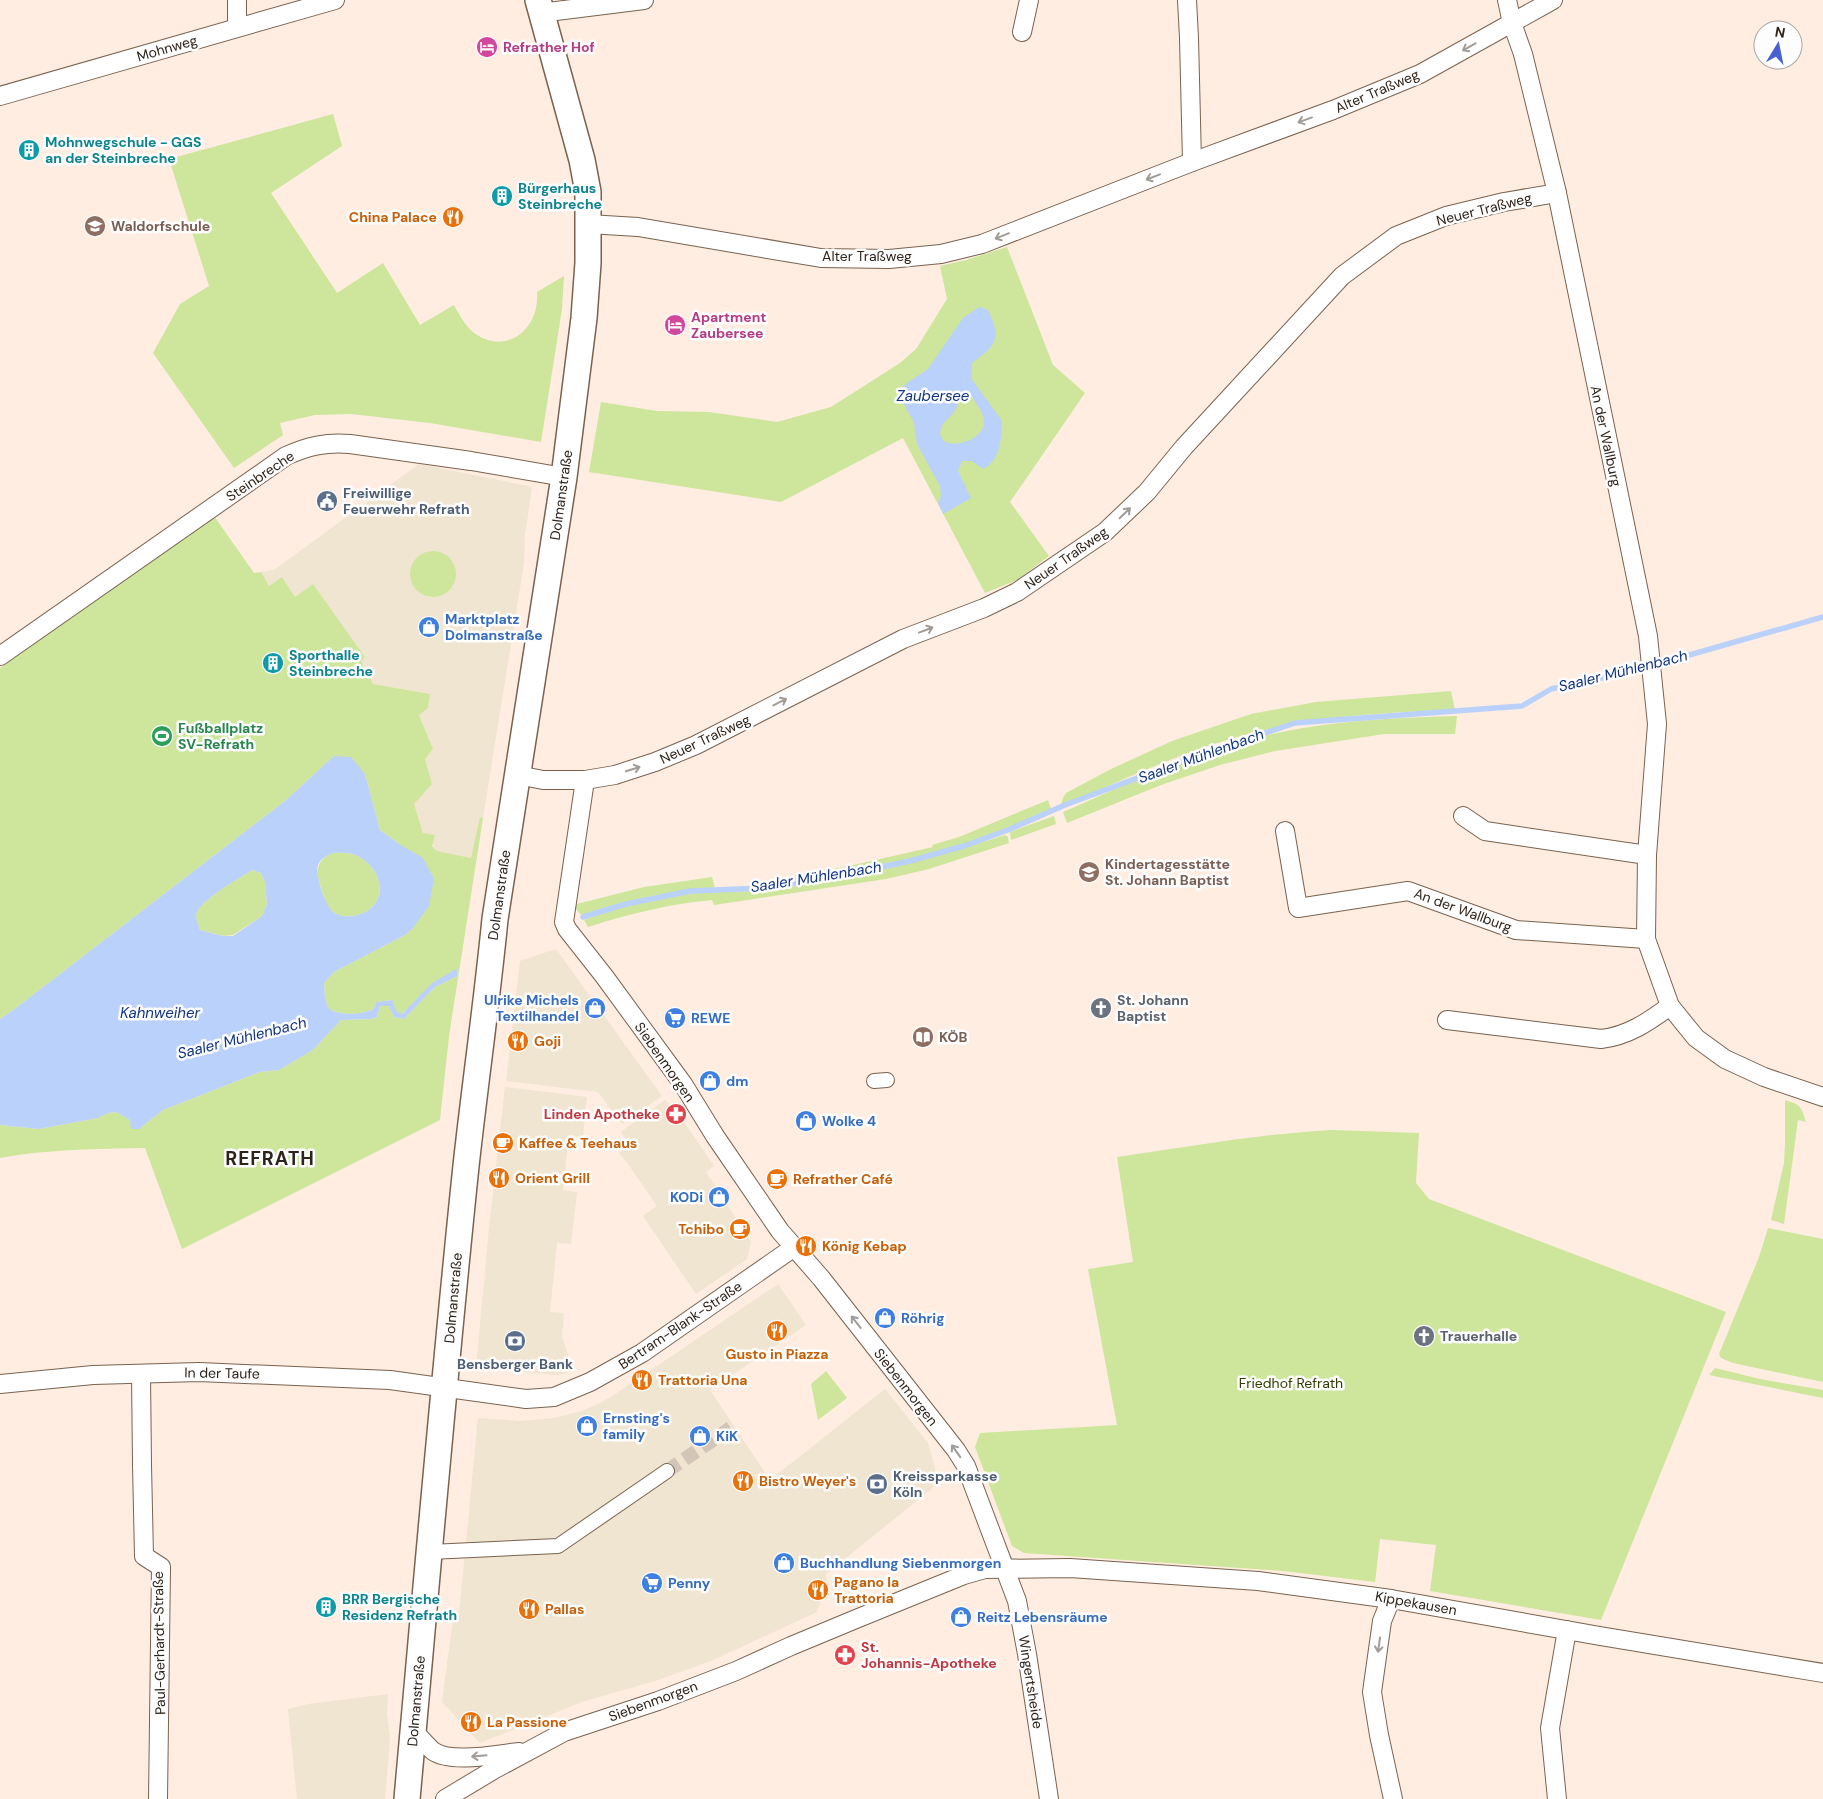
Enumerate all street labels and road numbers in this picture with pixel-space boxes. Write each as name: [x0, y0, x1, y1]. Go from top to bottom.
street label: Mohnweg: [135, 31, 200, 65]
street label: Alter Traßweg: [1332, 65, 1422, 117]
street label: Neuer Traßweg: [1434, 188, 1534, 230]
street label: Alter Traßweg: [822, 247, 912, 265]
street label: An der Wallburg: [1586, 384, 1626, 488]
street label: Steinbreche: [222, 447, 298, 505]
street label: Dolmanstraße: [546, 449, 576, 541]
street label: Neuer Traßweg: [1021, 522, 1111, 593]
street label: Neuer Traßweg: [657, 710, 753, 768]
street label: Dolmanstraße: [484, 849, 514, 941]
street label: An der Wallburg: [1412, 884, 1515, 936]
street label: Siebenmorgen: [631, 1019, 699, 1105]
street label: Dolmanstraße: [440, 1252, 466, 1344]
street label: Bertram-Blank-Straße: [615, 1277, 745, 1373]
street label: Siebenmorgen: [870, 1345, 942, 1429]
street label: In der Taufe: [184, 1363, 260, 1383]
street label: Paul-Gerhardt-Straße: [149, 1571, 169, 1715]
street label: Kippekausen: [1374, 1587, 1458, 1619]
street label: Wingertsheide: [1015, 1634, 1047, 1730]
street label: Dolmanstraße: [403, 1655, 429, 1747]
street label: Siebenmorgen: [606, 1677, 700, 1725]

